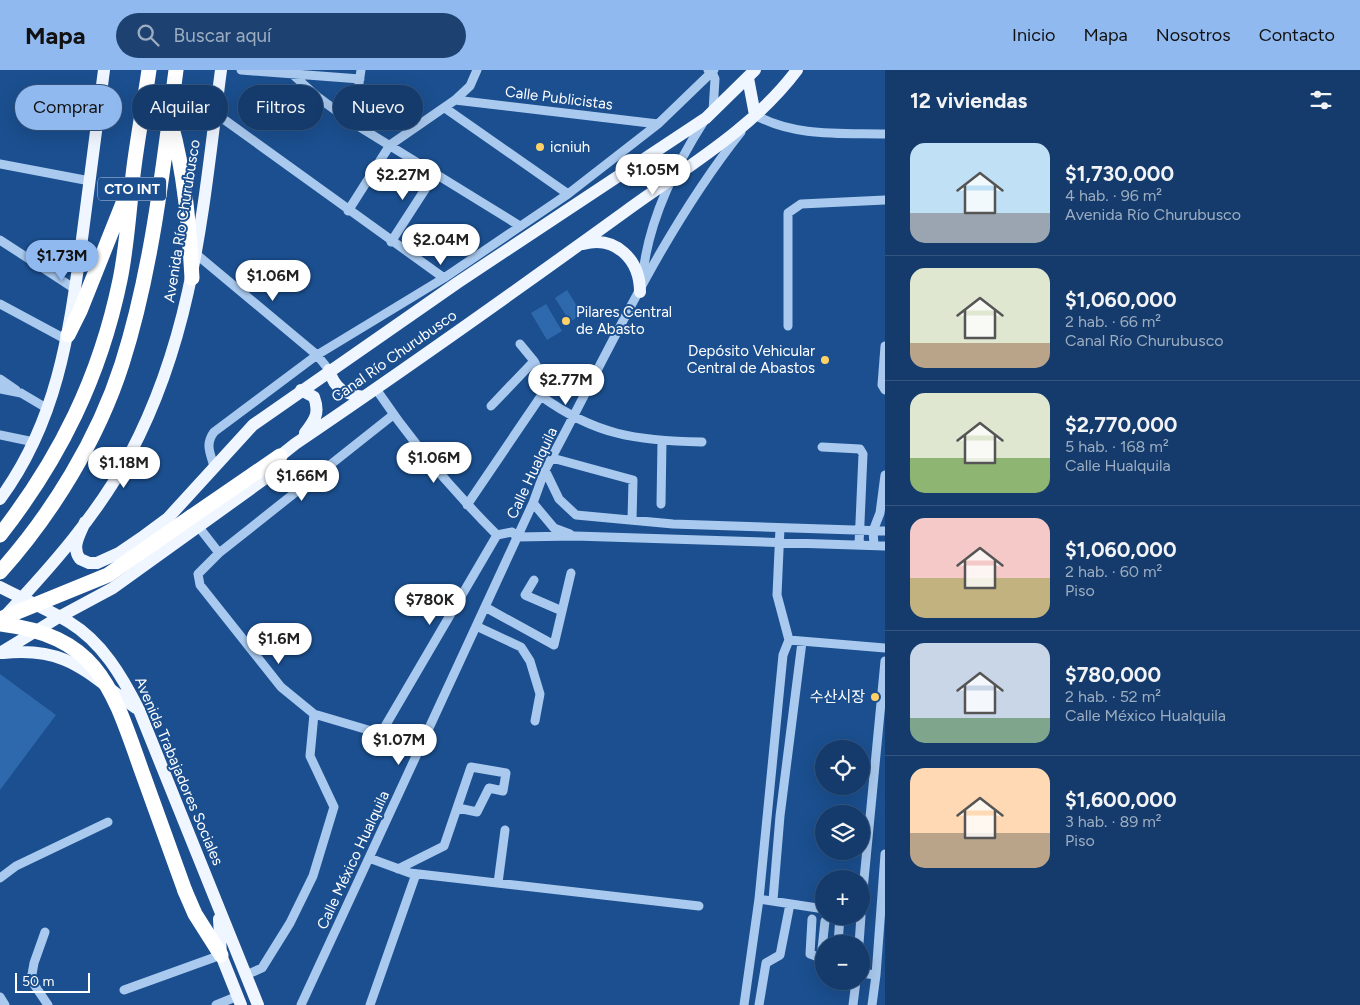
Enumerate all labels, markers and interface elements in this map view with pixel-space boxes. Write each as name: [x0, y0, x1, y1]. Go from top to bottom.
search box: [116, 13, 466, 58]
text: Mapa: [25, 21, 86, 50]
icon: search: [134, 21, 162, 49]
text: Buscar aquí: [174, 24, 271, 47]
text: Inicio: [1012, 24, 1056, 46]
text: Mapa: [1084, 24, 1128, 46]
text: Nosotros: [1156, 24, 1231, 46]
text: Contacto: [1259, 24, 1335, 46]
street label: Calle Publicistas: [504, 82, 614, 114]
chip: Comprar: [15, 85, 122, 130]
chip: Alquilar: [132, 85, 228, 130]
chip: Filtros: [238, 85, 323, 130]
chip: Nuevo: [333, 85, 423, 130]
icon: filters: [1307, 86, 1335, 114]
text: 12 viviendas: [910, 88, 1027, 113]
street label: Avenida Río Churubusco: [160, 138, 204, 304]
place label: icniuh: [550, 138, 590, 156]
marker: icniuh: [534, 141, 546, 153]
pin: $1.05M: [612, 154, 694, 196]
pin: $2.27M: [362, 158, 444, 201]
text: $1.05M: [627, 160, 679, 179]
text: $1,730,000: [1065, 161, 1174, 186]
icon: home: [950, 163, 1010, 223]
text: $2.27M: [376, 165, 430, 184]
road number: CTO INT: [98, 178, 166, 200]
text: 4 hab. · 96 m²: [1065, 186, 1162, 205]
text: Avenida Río Churubusco: [1065, 205, 1241, 224]
pin: $2.04M: [400, 224, 482, 266]
text: $2.04M: [413, 230, 469, 249]
pin: $1.73M: [21, 240, 103, 282]
text: $1.73M: [36, 246, 88, 265]
pin: $1.06M: [232, 260, 314, 302]
text: $1.06M: [247, 266, 299, 285]
text: $1,060,000: [1065, 287, 1177, 312]
icon: home: [950, 288, 1010, 348]
place label: Pilares Central de Abasto: [576, 303, 672, 338]
street label: Canal Río Churubusco: [328, 306, 460, 406]
text: 2 hab. · 66 m²: [1065, 312, 1161, 331]
marker: Pilares Central de Abasto: [560, 315, 572, 327]
text: Canal Río Churubusco: [1065, 331, 1224, 350]
place label: Depósito Vehicular Central de Abastos: [687, 342, 815, 377]
marker: Depósito Vehicular Central de Abastos: [819, 354, 831, 366]
pin: $2.77M: [525, 364, 607, 406]
text: $2.77M: [539, 370, 593, 389]
text: $2,770,000: [1065, 412, 1177, 437]
icon: home: [950, 413, 1010, 473]
street label: Calle Hualquila: [503, 424, 561, 522]
text: 5 hab. · 168 m²: [1065, 437, 1169, 456]
pin: $1.06M: [393, 442, 475, 484]
pin: $1.18M: [83, 446, 165, 489]
text: $1.06M: [408, 448, 460, 467]
text: $1.18M: [99, 453, 149, 472]
text: Calle Hualquila: [1065, 456, 1171, 475]
pin: $1.66M: [261, 460, 343, 502]
text: $1.66M: [276, 466, 328, 485]
text: $1,060,000: [1065, 537, 1177, 562]
icon: home: [950, 538, 1010, 598]
text: 2 hab. · 60 m²: [1065, 562, 1162, 581]
text: Piso: [1065, 581, 1095, 600]
pin: $780K: [395, 584, 465, 626]
text: $780K: [406, 590, 454, 609]
pin: $1.6M: [244, 622, 314, 665]
text: $1.6M: [258, 629, 300, 648]
text: $780,000: [1065, 662, 1161, 687]
icon: home: [950, 663, 1010, 723]
street label: Avenida Trabajadores Sociales: [131, 674, 227, 868]
text: 2 hab. · 52 m²: [1065, 687, 1161, 706]
place label: 수산시장: [810, 688, 865, 706]
marker: 수산시장: [869, 691, 881, 703]
text: Calle México Hualquila: [1065, 706, 1226, 725]
pin: $1.07M: [358, 724, 440, 766]
text: $1.07M: [373, 730, 425, 749]
map controls: [815, 740, 870, 990]
button: locate: [815, 740, 870, 795]
text: $1,600,000: [1065, 787, 1177, 812]
street label: Calle México Hualquila: [313, 788, 393, 932]
icon: home: [950, 788, 1010, 848]
button: layers: [815, 805, 870, 860]
text: 3 hab. · 89 m²: [1065, 812, 1162, 831]
text: Piso: [1065, 831, 1095, 850]
button: +: [815, 870, 870, 925]
button: −: [815, 935, 870, 990]
scale bar: [15, 970, 90, 993]
text: 50 m: [22, 973, 54, 990]

